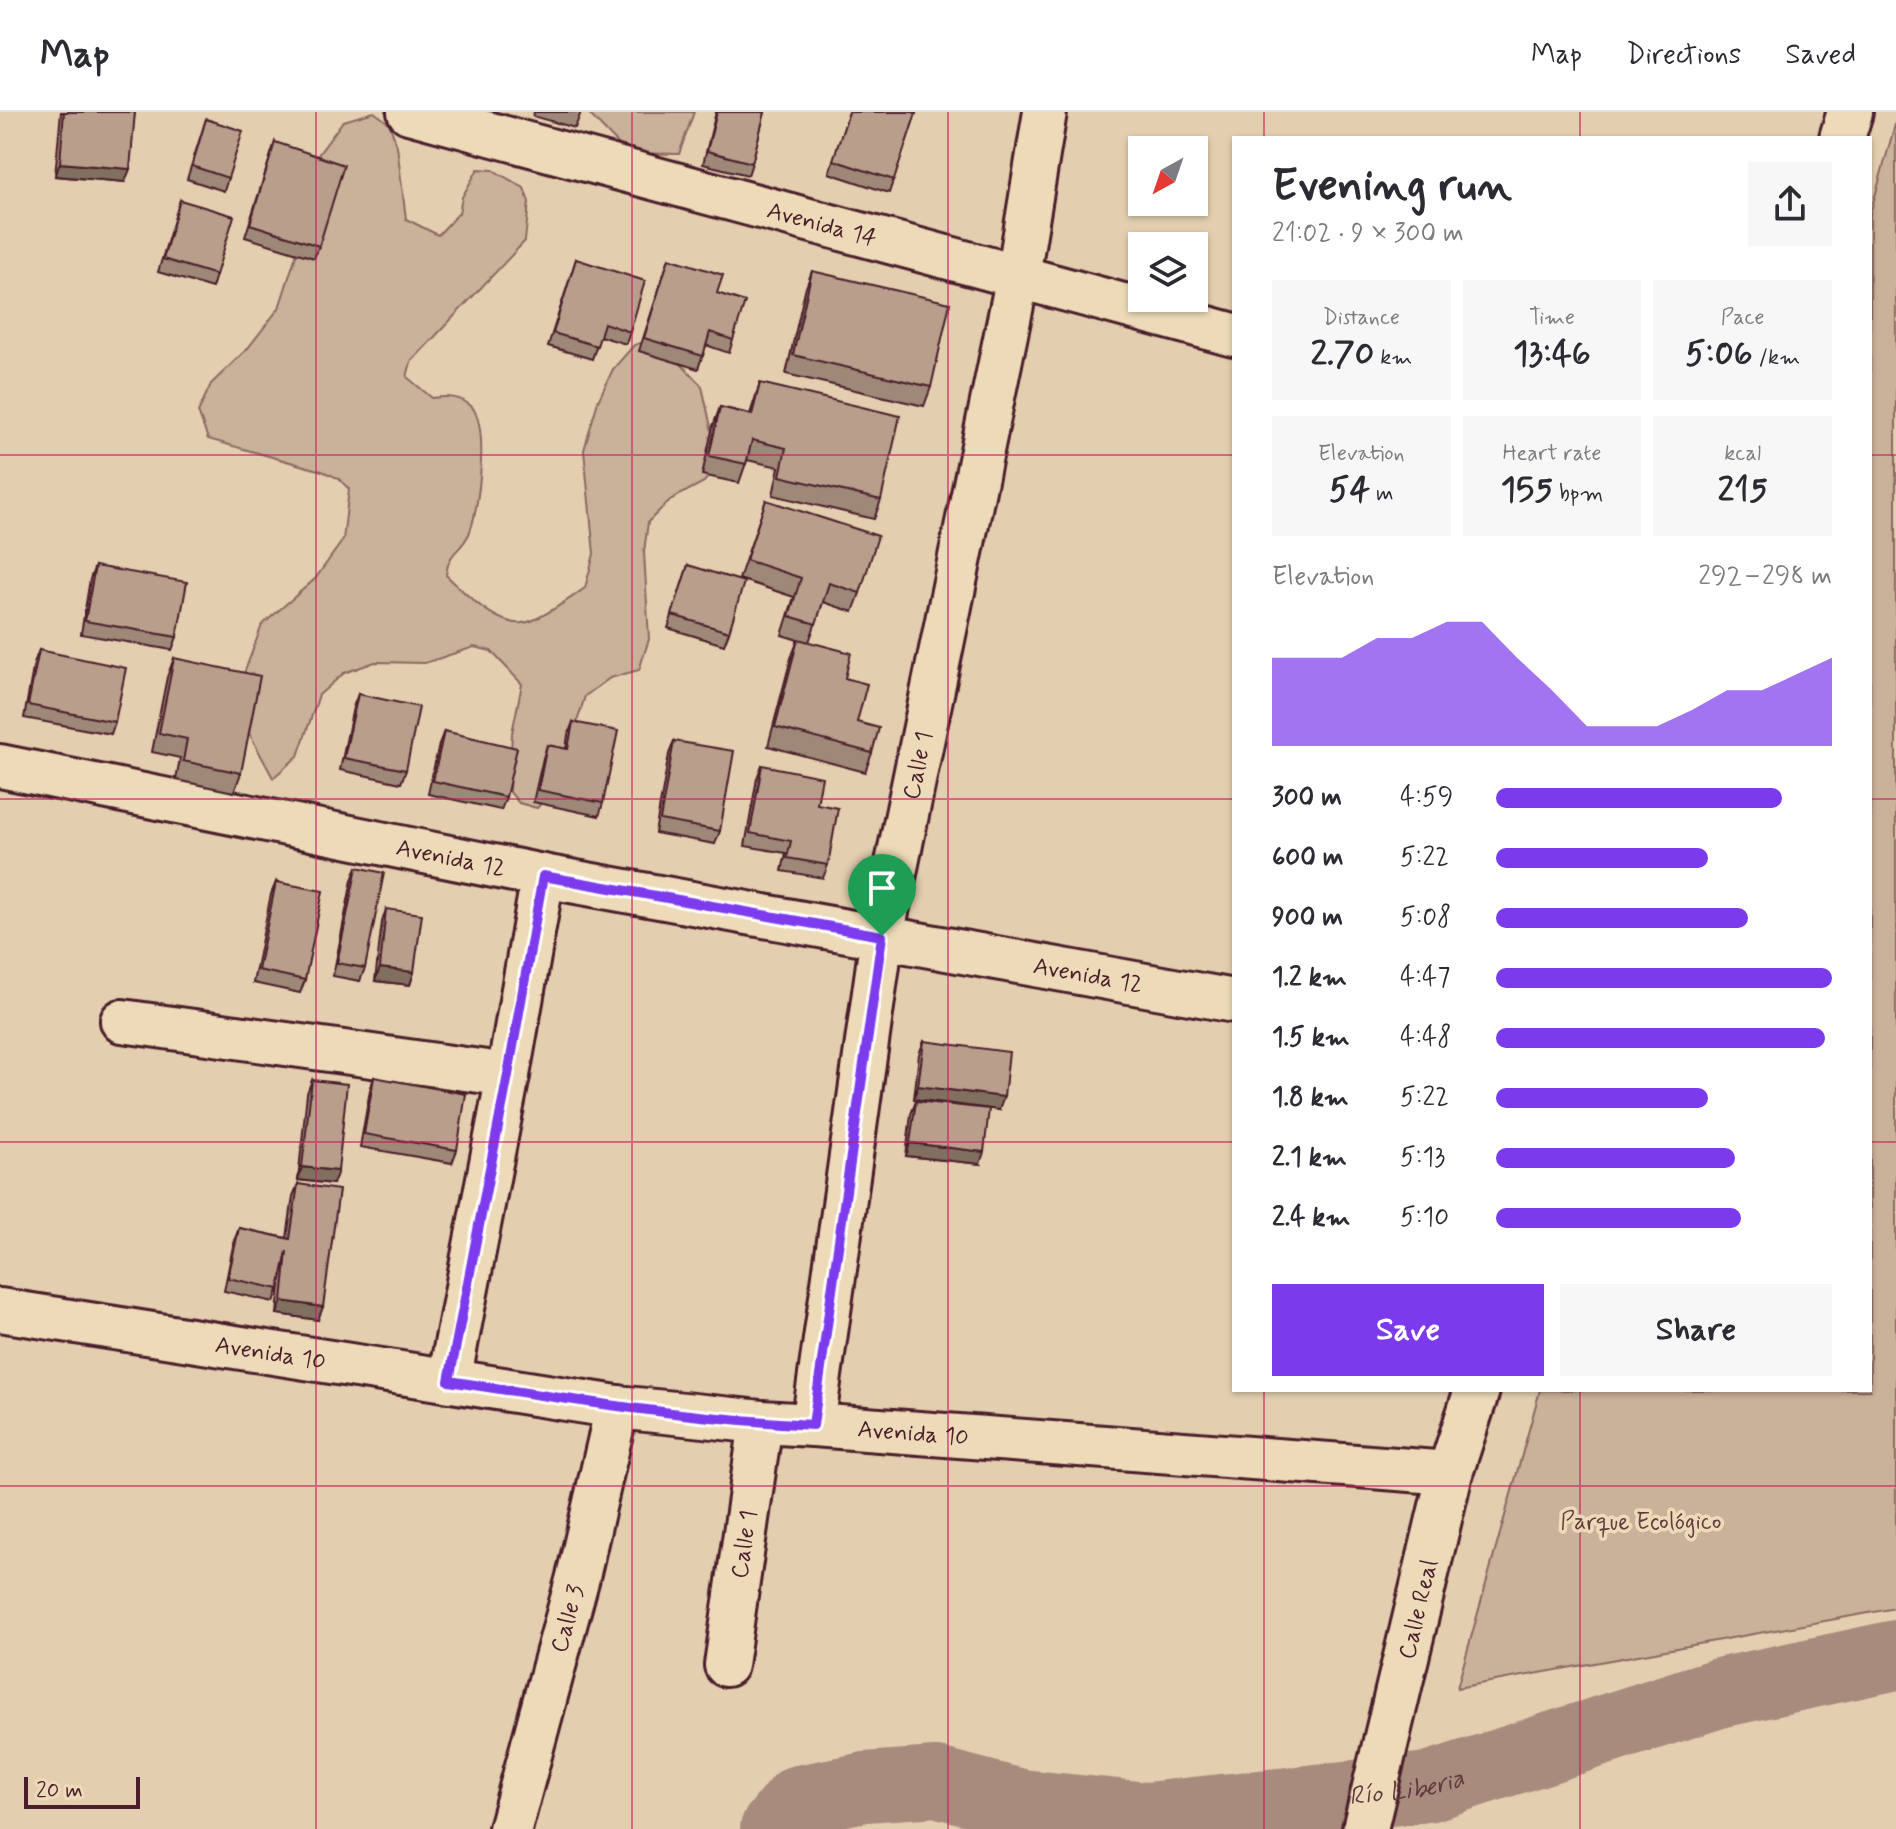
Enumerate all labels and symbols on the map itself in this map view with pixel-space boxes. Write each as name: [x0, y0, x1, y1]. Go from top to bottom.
north arrow: [1128, 136, 1208, 216]
street label: Avenida 14: [763, 196, 880, 255]
street label: Calle 1: [896, 729, 941, 803]
street label: Avenida 12: [393, 833, 508, 885]
pin: [848, 854, 916, 936]
street label: Avenida 12: [1031, 951, 1145, 1001]
street label: Avenida 10: [213, 1330, 328, 1378]
street label: Avenida 10: [856, 1414, 970, 1454]
park label: Parque Ecológico: [1560, 1507, 1722, 1538]
street label: Calle 1: [725, 1508, 765, 1581]
street label: Calle Real: [1392, 1556, 1446, 1663]
street label: Calle 3: [544, 1581, 592, 1656]
water label: Río Liberia: [1347, 1761, 1469, 1814]
scale bar: [24, 1773, 140, 1809]

